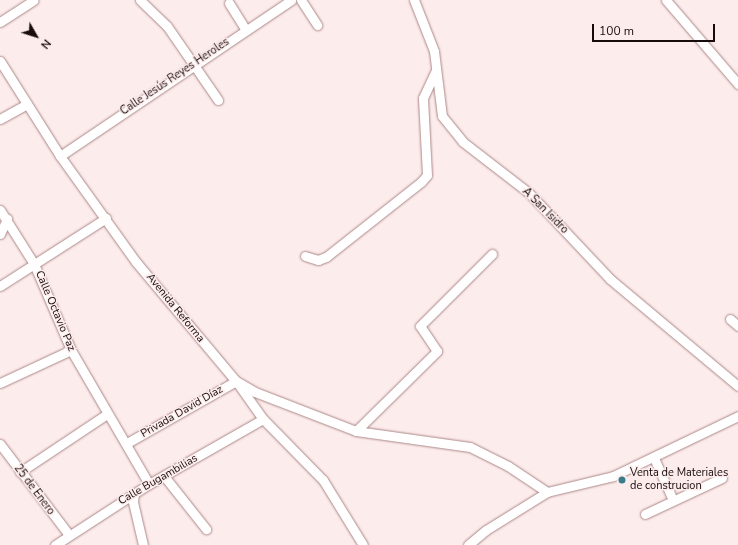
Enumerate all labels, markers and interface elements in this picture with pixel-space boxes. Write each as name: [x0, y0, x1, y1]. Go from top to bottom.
north arrow: [16, 16, 56, 56]
scale bar: [594, 16, 717, 42]
text: 100 m: [599, 23, 634, 39]
text: N: [37, 36, 54, 52]
street label: Calle Jesús Reyes Heroles: [118, 36, 232, 118]
street label: A San Isidro: [519, 185, 571, 237]
street label: Calle Octavio Paz: [32, 269, 78, 353]
street label: Avenida Reforma: [143, 271, 207, 345]
street label: Privada David Díaz: [139, 383, 225, 441]
street label: Calle Bugambilias: [116, 452, 200, 508]
street label: 25 de Enero: [11, 462, 57, 518]
place label: Venta de Materiales de construcion: [630, 467, 728, 493]
marker: Venta de Materiales de construcion: [617, 475, 627, 485]

